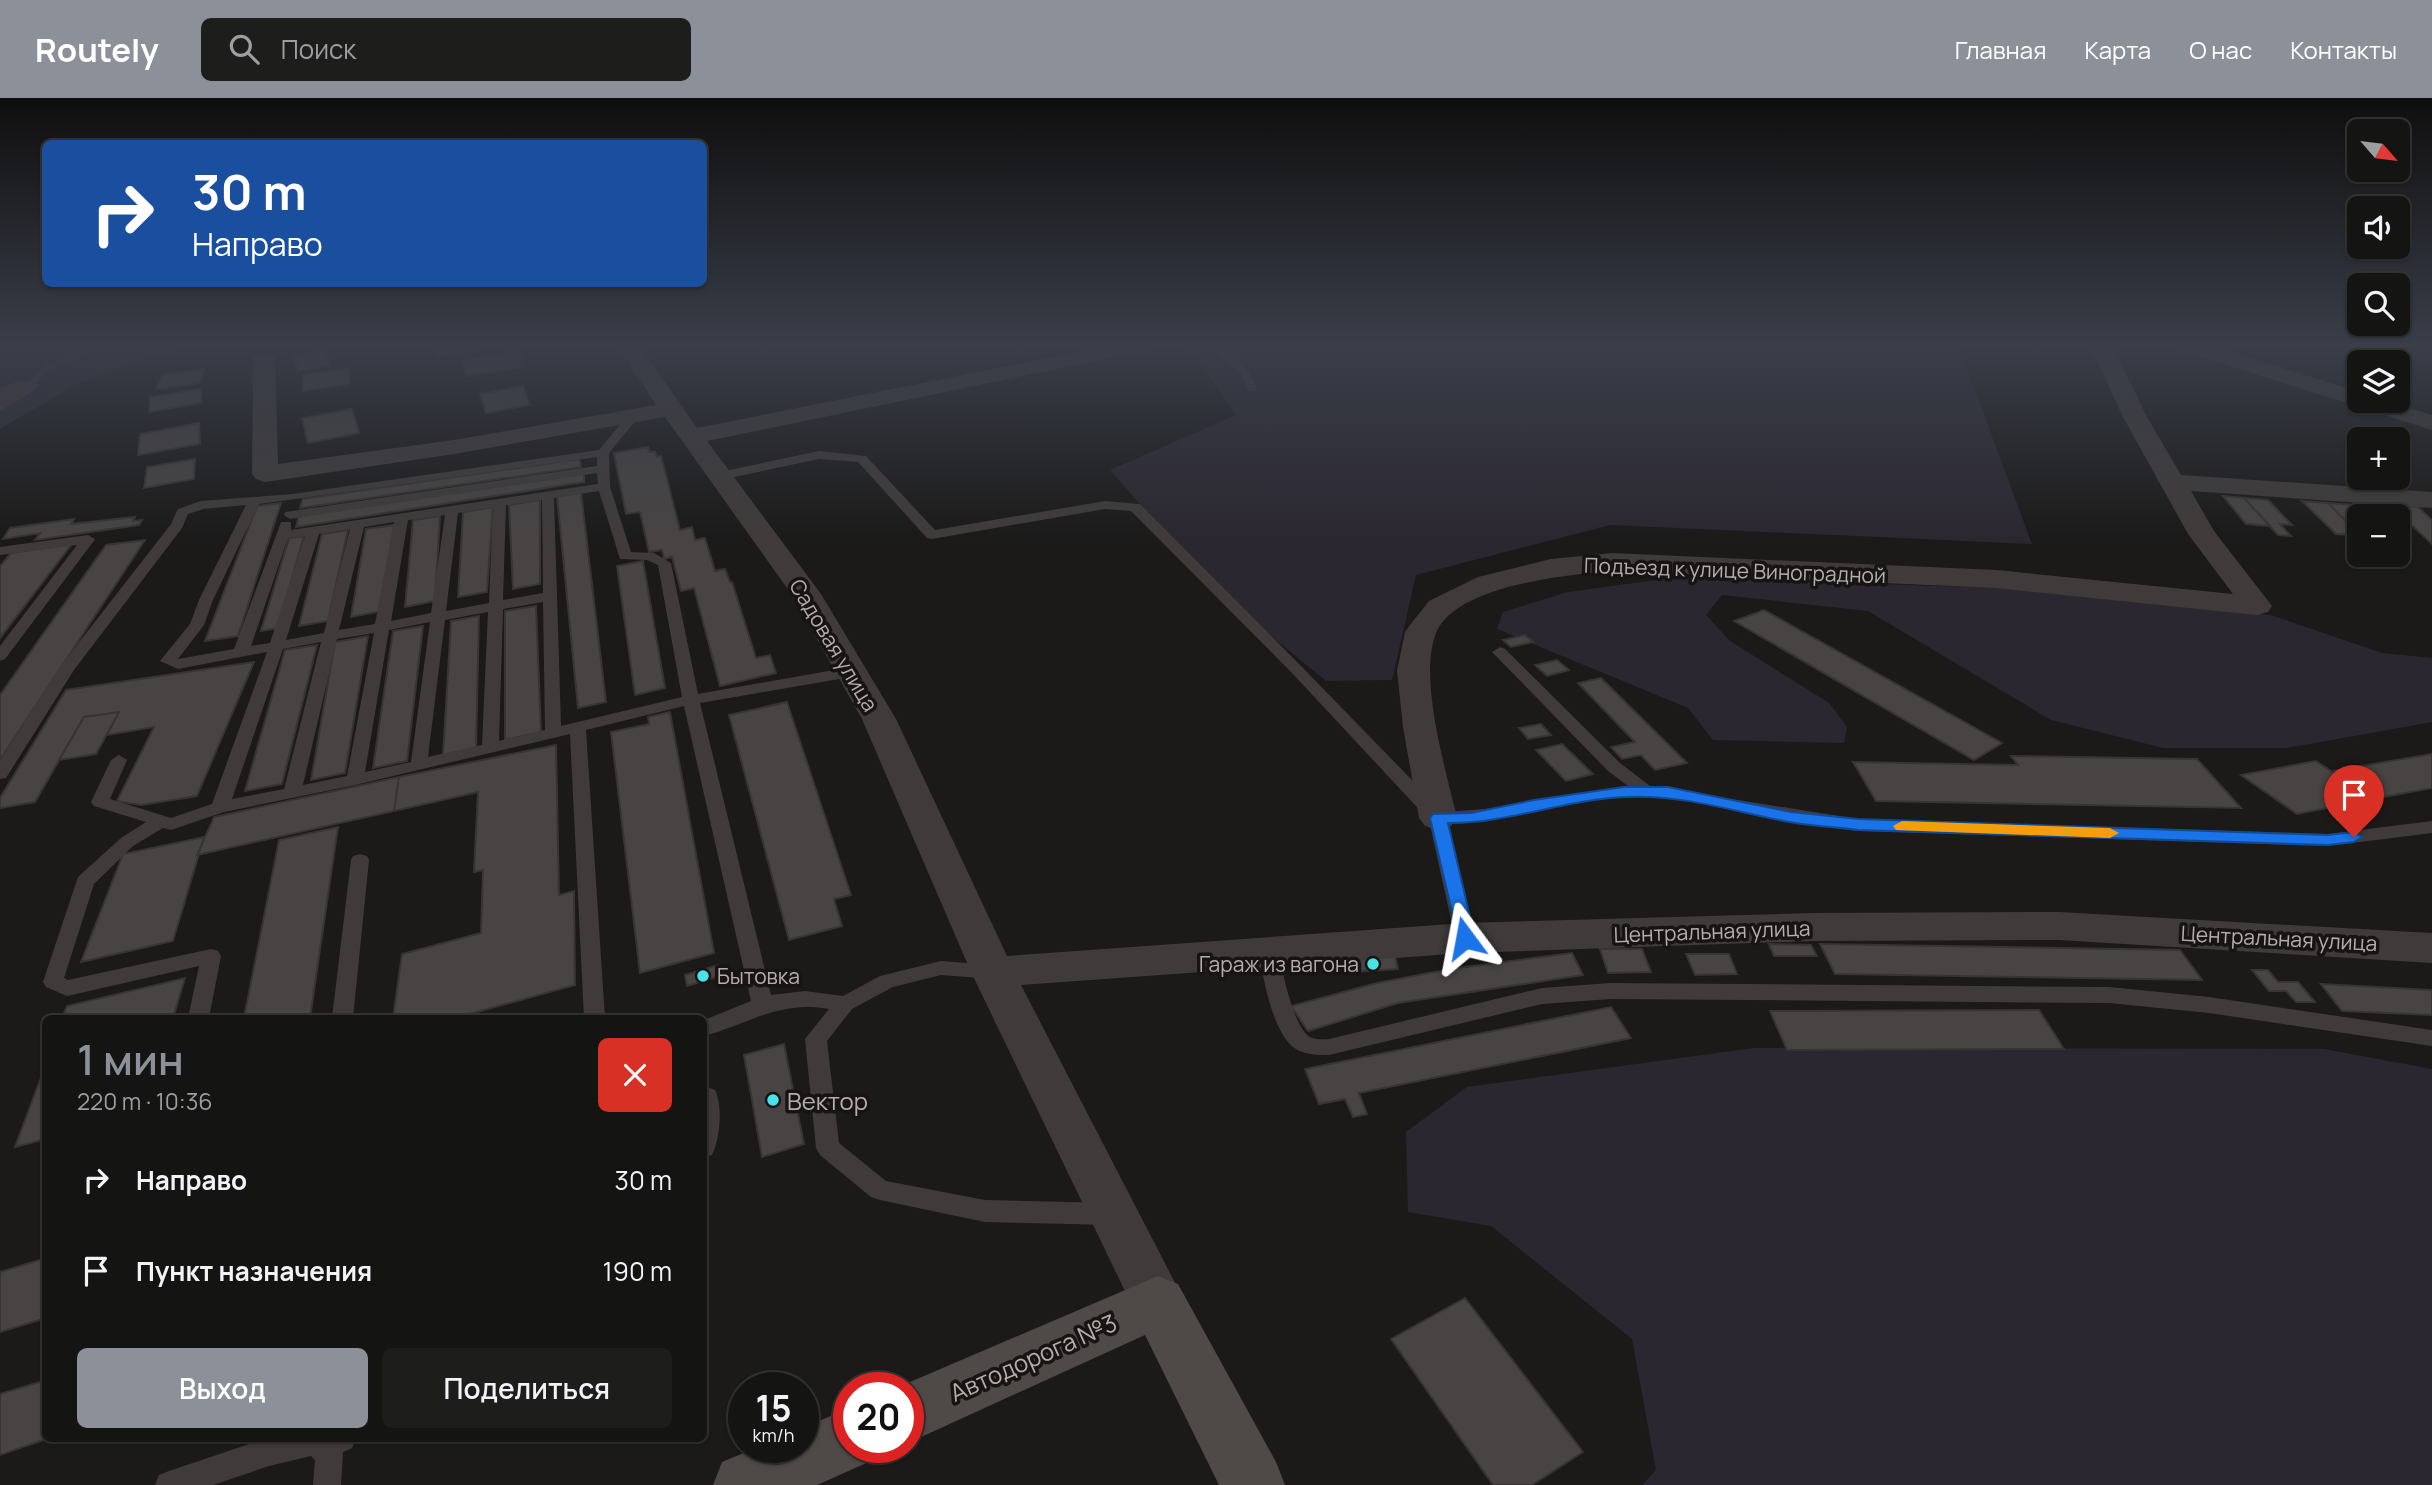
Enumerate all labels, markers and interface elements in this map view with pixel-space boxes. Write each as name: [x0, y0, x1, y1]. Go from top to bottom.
search box: [201, 18, 691, 81]
text: Routely: [35, 27, 159, 72]
icon: search: [225, 30, 263, 68]
text: Поиск: [281, 31, 356, 67]
text: Главная: [1955, 33, 2046, 66]
text: Карта: [2084, 33, 2151, 66]
text: О нас: [2189, 33, 2252, 66]
text: Контакты: [2290, 33, 2397, 66]
north arrow: [2347, 119, 2410, 182]
map controls: [2347, 119, 2410, 567]
text: 30 m: [192, 158, 307, 225]
icon: right: [77, 168, 168, 259]
button: sound: [2347, 196, 2410, 259]
text: Направо: [192, 222, 323, 266]
button: search: [2347, 273, 2410, 336]
button: layers: [2347, 350, 2410, 413]
button: +: [2347, 427, 2410, 490]
button: −: [2347, 504, 2410, 567]
street label: Подъезд к улице Виноградной: [1584, 551, 1886, 589]
street label: Садовая улица: [783, 574, 885, 716]
pin: [2324, 765, 2384, 837]
icon: arrive: [2335, 776, 2373, 814]
position arrow: [1428, 901, 1502, 975]
street label: Центральная улица: [1613, 914, 1811, 948]
street label: Центральная улица: [2180, 919, 2378, 957]
place label: Гараж из вагона: [1199, 950, 1359, 978]
marker: Гараж из вагона: [1365, 956, 1381, 972]
place label: Бытовка: [717, 962, 800, 990]
marker: Бытовка: [695, 968, 711, 984]
text: 1 мин: [77, 1030, 184, 1088]
button: close: [598, 1038, 672, 1112]
place label: Вектор: [787, 1084, 868, 1117]
text: 220 m · 10:36: [77, 1085, 213, 1117]
marker: Вектор: [765, 1092, 781, 1108]
icon: right: [77, 1161, 115, 1199]
text: Направо: [136, 1162, 247, 1198]
text: 30 m: [615, 1162, 672, 1198]
icon: arrive: [77, 1252, 115, 1290]
text: Пункт назначения: [136, 1253, 372, 1289]
text: 190 m: [603, 1253, 672, 1289]
street label: Автодорога №3: [944, 1305, 1122, 1409]
button: Выход: [77, 1348, 368, 1428]
button: Поделиться: [382, 1348, 672, 1428]
speed limit sign: 20: [833, 1372, 924, 1463]
text: 15: [756, 1384, 791, 1432]
text: km/h: [753, 1423, 794, 1447]

